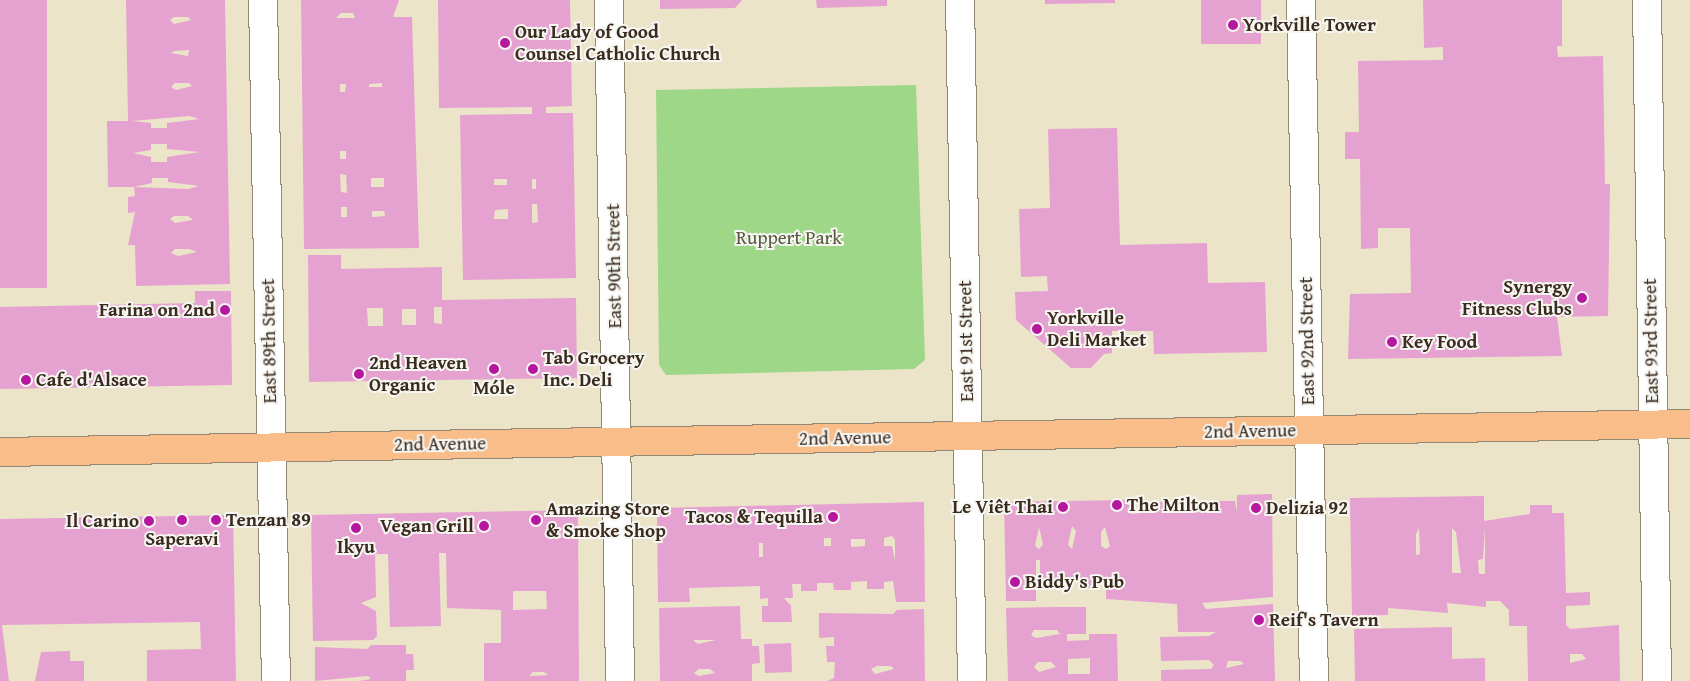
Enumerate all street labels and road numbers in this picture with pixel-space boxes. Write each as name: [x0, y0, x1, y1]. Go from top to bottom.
street label: East 90th Street: [602, 203, 626, 329]
street label: East 92nd Street: [1294, 277, 1320, 405]
street label: East 89th Street: [257, 278, 281, 404]
street label: East 93rd Street: [1639, 278, 1663, 404]
street label: East 91st Street: [954, 280, 978, 402]
street label: 2nd Avenue: [1204, 419, 1296, 443]
street label: 2nd Avenue: [799, 426, 891, 450]
street label: 2nd Avenue: [394, 432, 486, 456]

